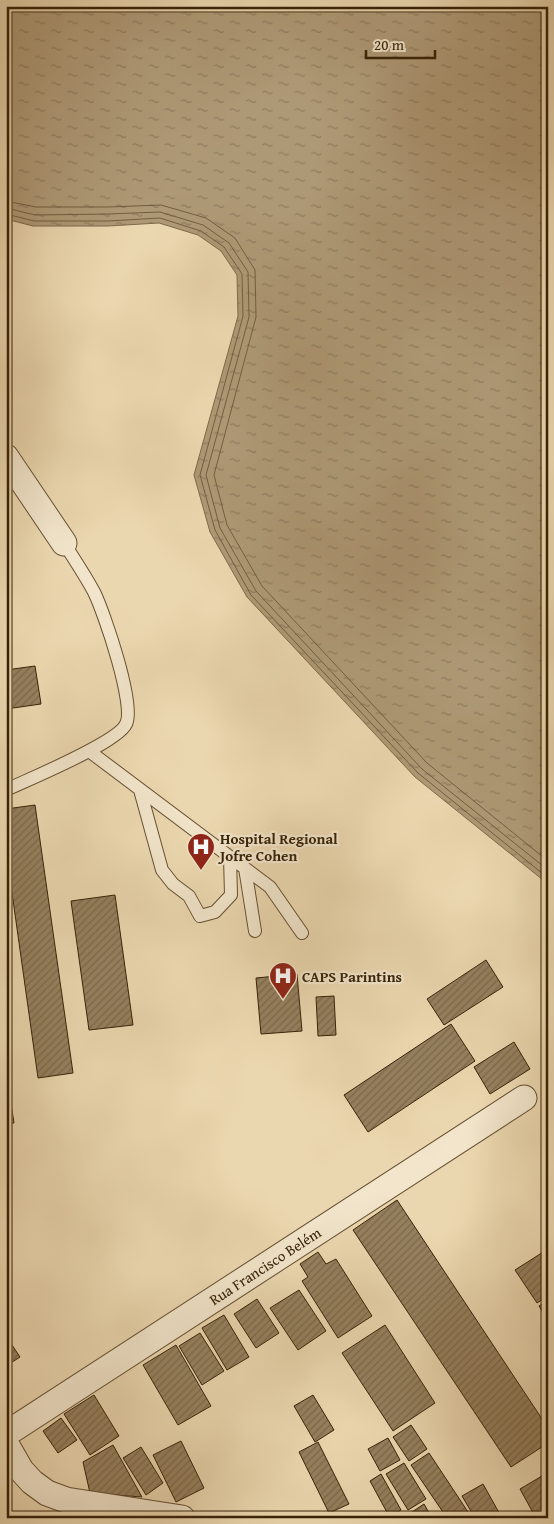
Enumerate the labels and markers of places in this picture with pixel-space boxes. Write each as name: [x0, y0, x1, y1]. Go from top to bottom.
place label: Hospital Regional Jofre Cohen: [217, 828, 338, 866]
hospital icon: Hospital Regional Jofre Cohen: [186, 832, 216, 871]
hospital icon: CAPS Parintins: [268, 961, 298, 1000]
place label: CAPS Parintins: [302, 966, 402, 987]

